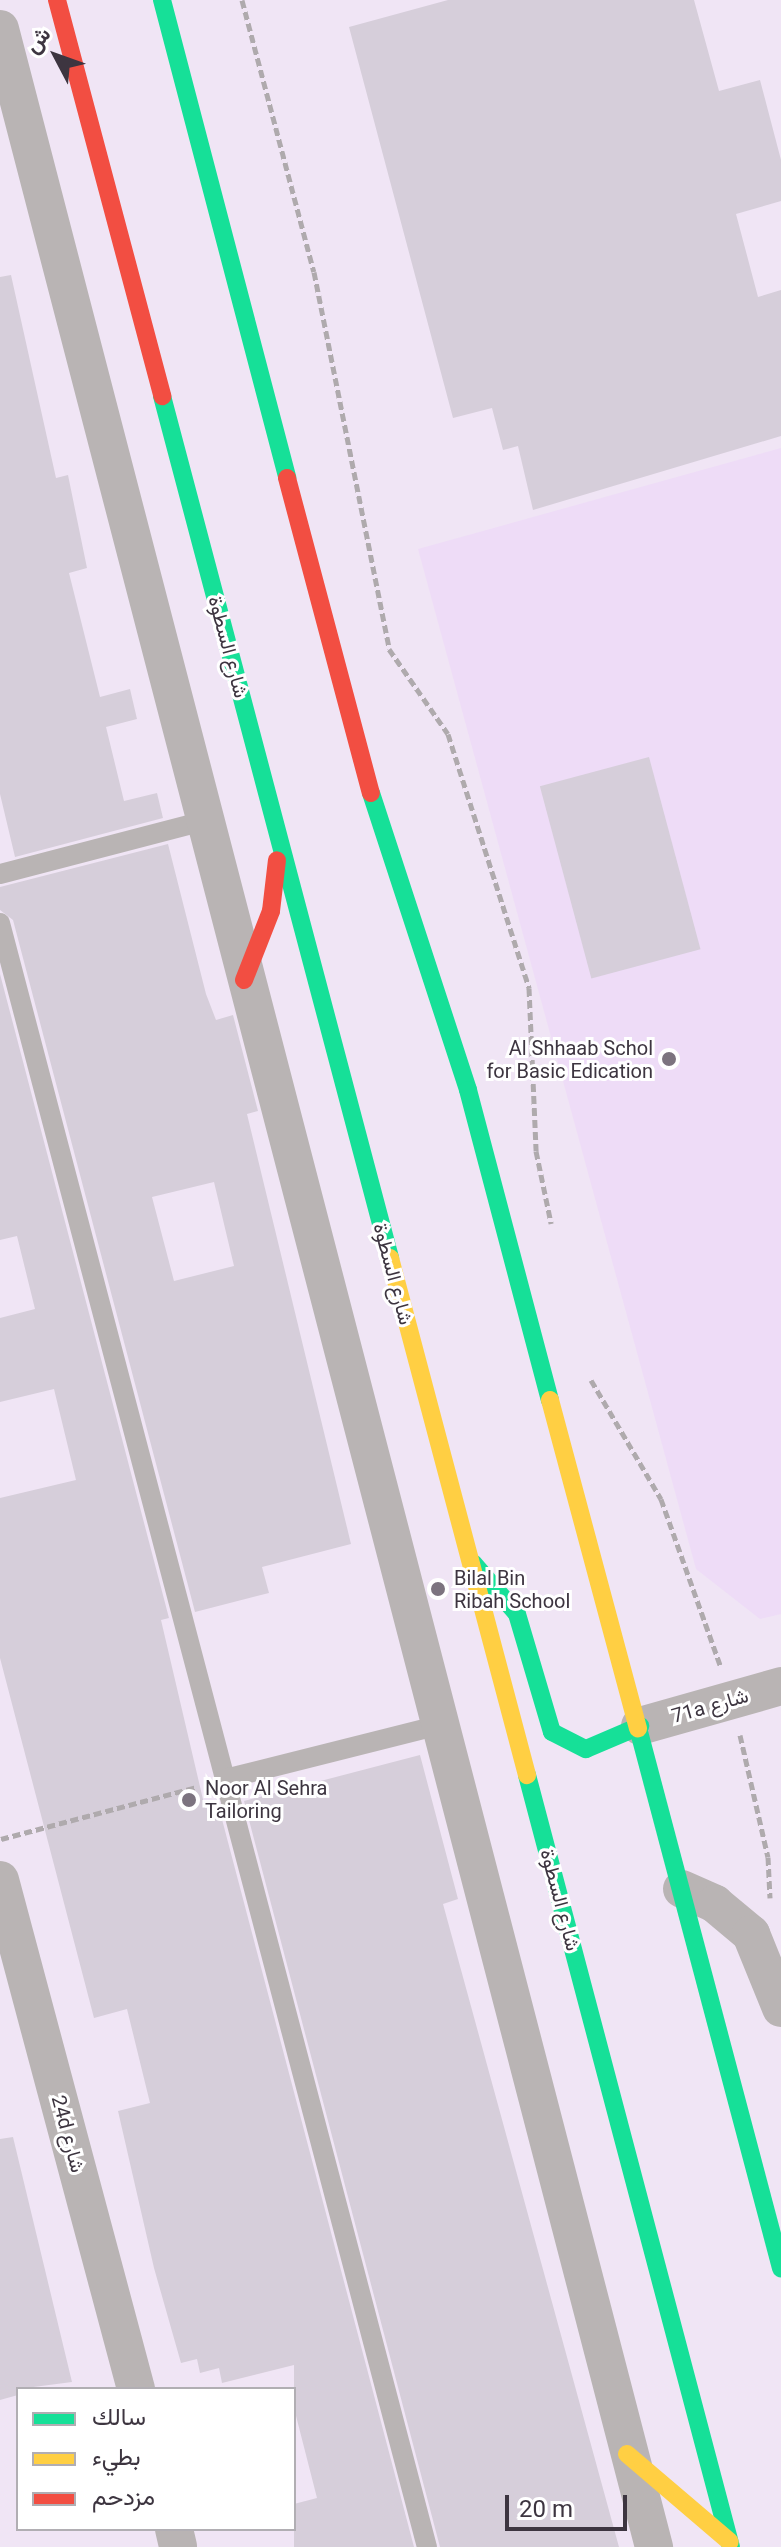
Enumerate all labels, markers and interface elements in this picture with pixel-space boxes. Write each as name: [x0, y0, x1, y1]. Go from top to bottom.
north arrow: [16, 16, 96, 96]
text: ش: [19, 22, 56, 58]
street label: شارع السطوة: [203, 594, 253, 700]
place label: Al Shhaab Schol for Basic Edication: [486, 1036, 653, 1083]
marker: Al Shhaab Schol for Basic Edication: [660, 1050, 678, 1068]
street label: شارع السطوة: [368, 1221, 418, 1327]
place label: Bilal Bin Ribah School: [454, 1566, 570, 1613]
marker: Bilal Bin Ribah School: [429, 1580, 447, 1598]
street label: 71a شارع: [669, 1684, 751, 1728]
place label: Noor Al Sehra Tailoring: [205, 1776, 327, 1823]
marker: Noor Al Sehra Tailoring: [180, 1791, 198, 1809]
street label: شارع السطوة: [535, 1847, 585, 1953]
street label: 24d شارع: [46, 2093, 90, 2175]
legend: [16, 2387, 296, 2531]
text: سالك: [92, 2403, 146, 2431]
text: بطيء: [92, 2443, 141, 2471]
scale bar: [509, 2479, 631, 2529]
text: مزدحم: [92, 2483, 155, 2511]
text: 20 m: [519, 2495, 573, 2523]

